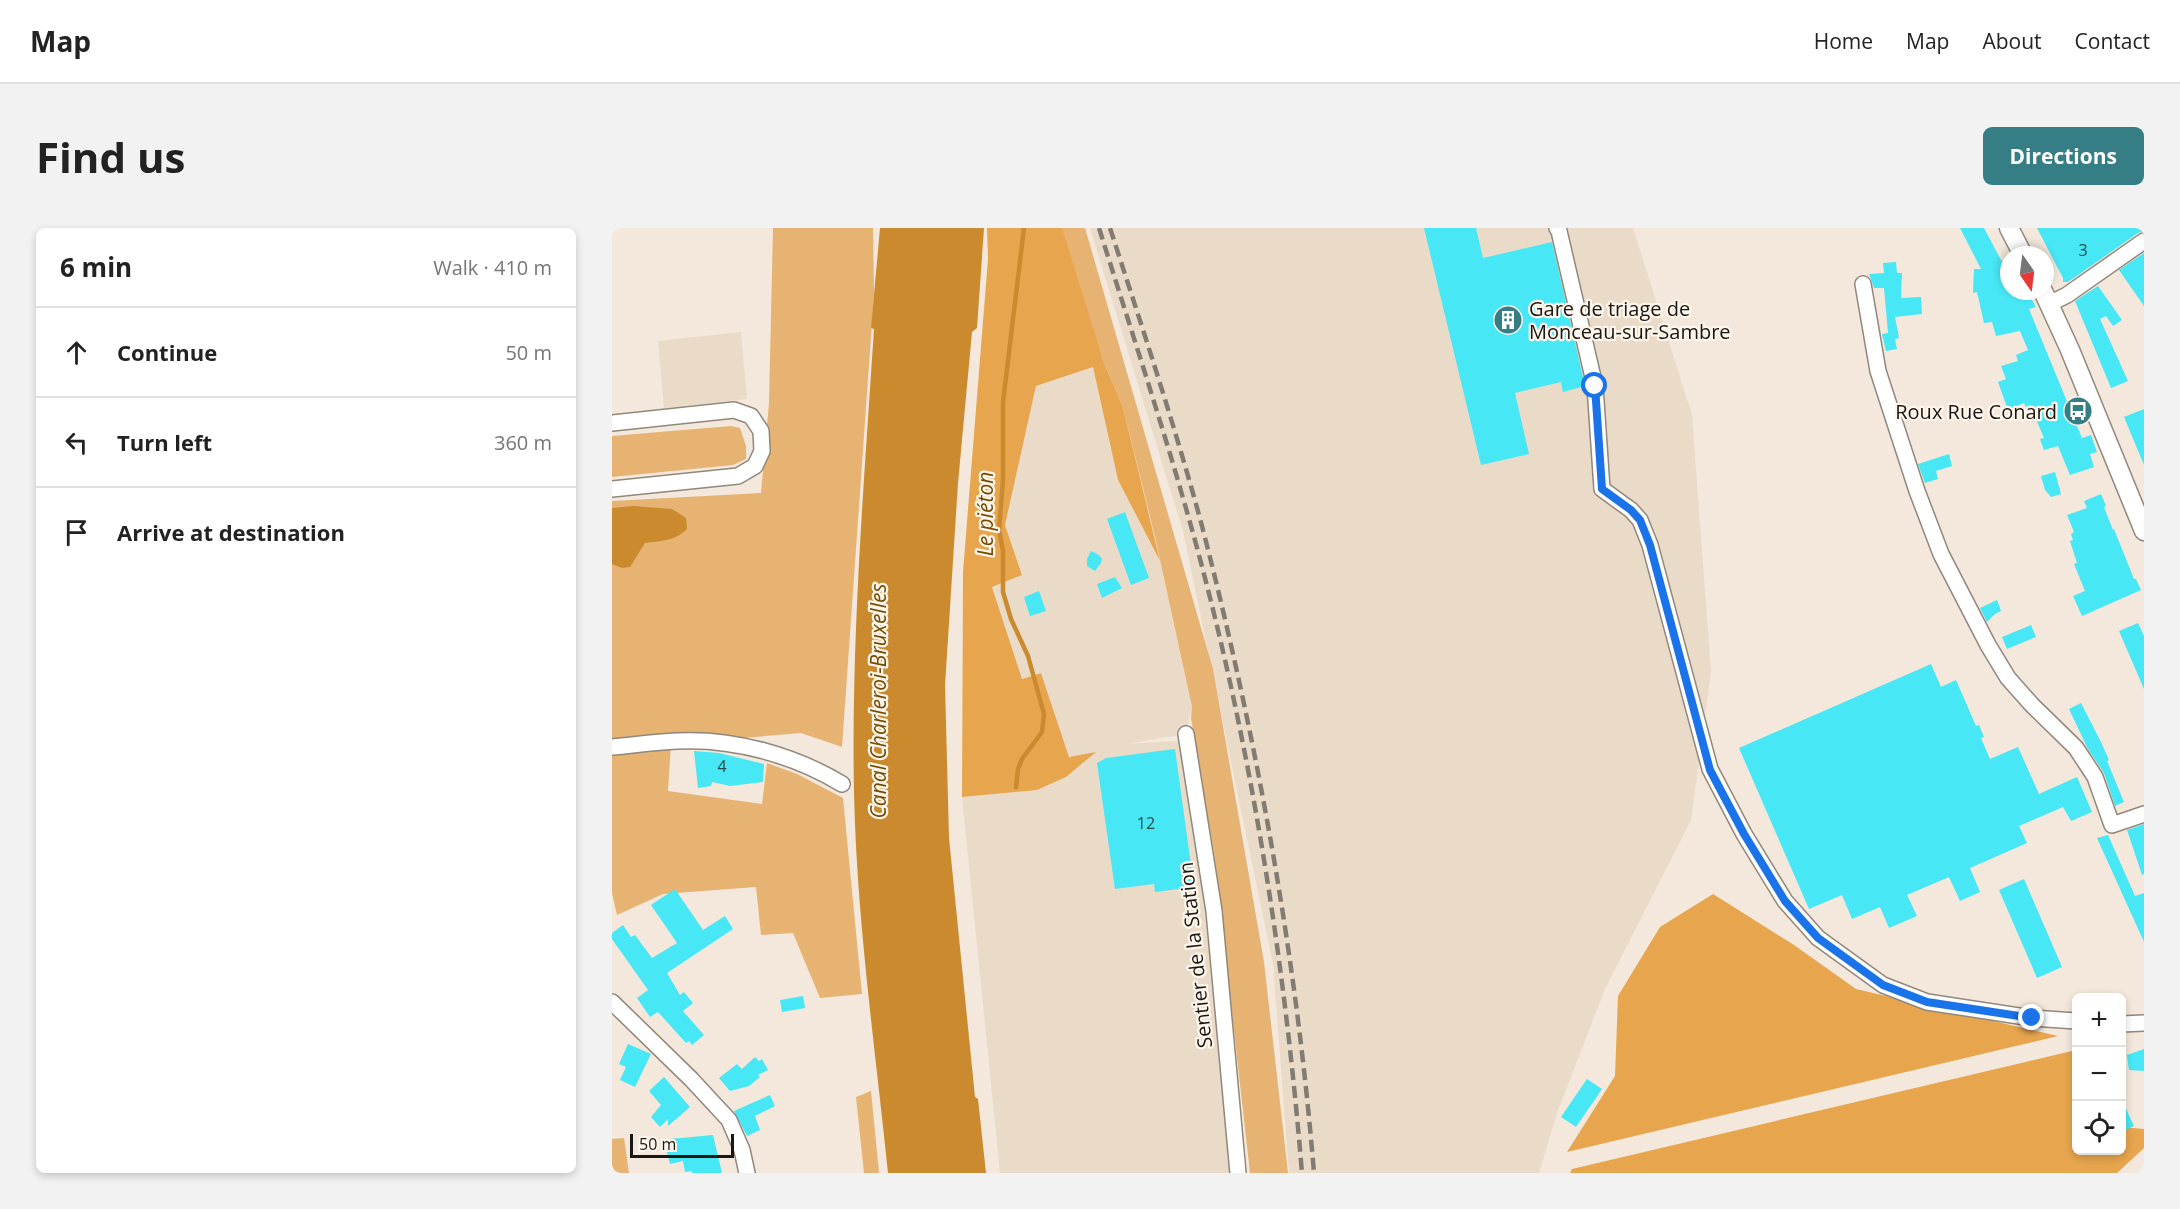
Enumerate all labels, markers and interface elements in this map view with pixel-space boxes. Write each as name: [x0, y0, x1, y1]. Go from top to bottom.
text: Map: [30, 22, 91, 60]
text: Home: [1814, 27, 1873, 55]
text: Map: [1906, 27, 1949, 55]
text: About: [1982, 27, 2042, 55]
text: Contact: [2075, 27, 2150, 55]
button: Directions: [1983, 127, 2144, 185]
text: Find us: [36, 128, 185, 185]
house number: 3: [2078, 239, 2088, 261]
north arrow: [2000, 246, 2054, 300]
text: 6 min: [60, 249, 132, 285]
text: Walk · 410 m: [433, 254, 552, 281]
place label: Gare de triage de Monceau-sur-Sambre: [1529, 295, 1731, 345]
building icon: Gare de triage de Monceau-sur-Sambre: [1492, 304, 1524, 336]
icon: ahead: [60, 336, 93, 369]
text: Continue: [117, 337, 217, 367]
text: 50 m: [505, 339, 552, 366]
route start: [1581, 372, 1607, 398]
bus stop icon: Roux Rue Conard: [2062, 395, 2094, 427]
place label: Roux Rue Conard: [1895, 398, 2057, 425]
icon: left: [60, 426, 93, 459]
text: Turn left: [117, 427, 212, 457]
text: 360 m: [494, 429, 552, 456]
water label: Le piéton: [971, 472, 999, 556]
icon: arrive: [60, 516, 93, 549]
text: Arrive at destination: [117, 517, 345, 547]
water label: Canal Charleroi-Bruxelles: [864, 584, 892, 818]
house number: 4: [717, 755, 727, 777]
house number: 12: [1137, 812, 1155, 834]
street label: Sentier de la Station: [1172, 861, 1218, 1049]
map controls: [2072, 993, 2126, 1155]
button: +: [2072, 993, 2126, 1047]
route end: [2018, 1004, 2044, 1030]
button: −: [2072, 1047, 2126, 1101]
button: locate: [2072, 1101, 2126, 1155]
scale bar: [630, 1131, 734, 1158]
text: 50 m: [639, 1133, 676, 1155]

